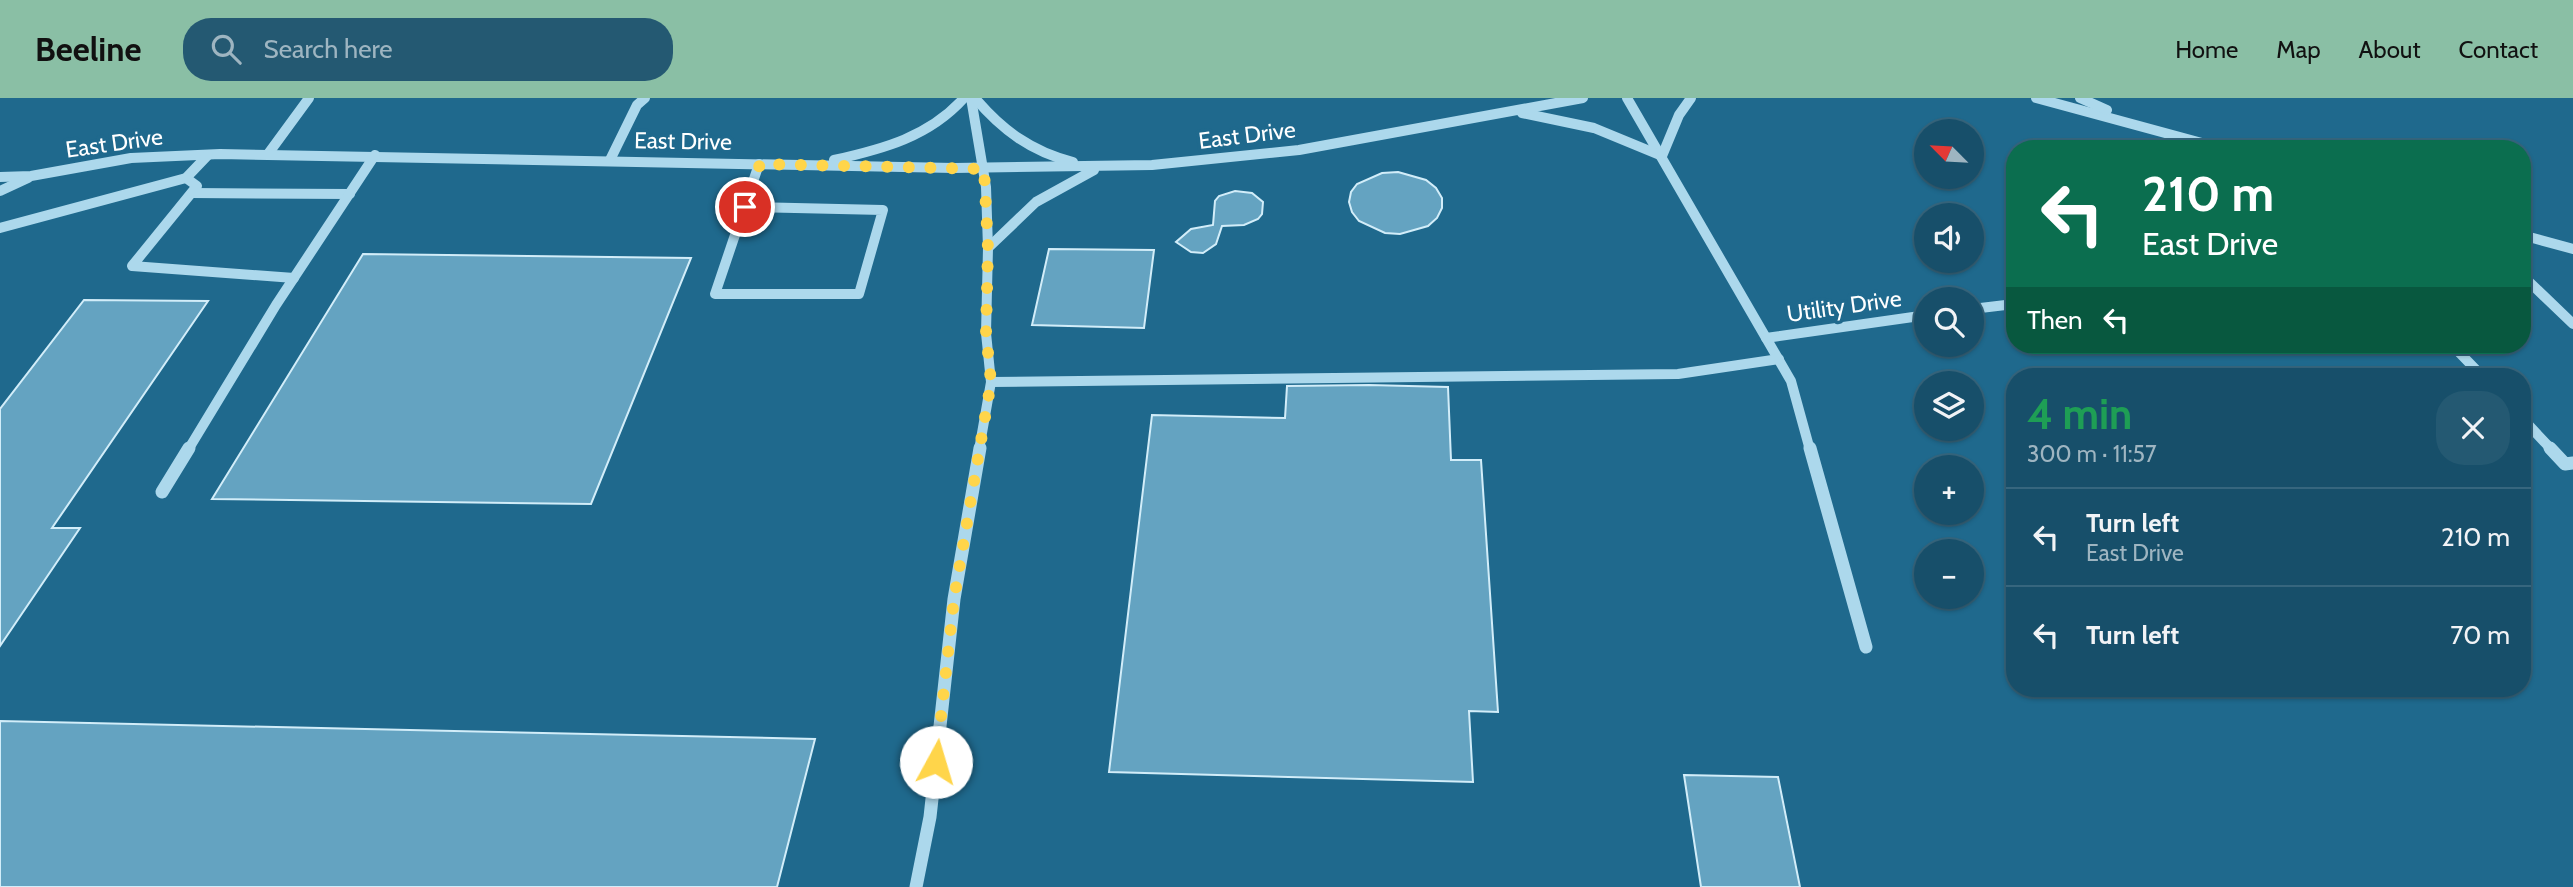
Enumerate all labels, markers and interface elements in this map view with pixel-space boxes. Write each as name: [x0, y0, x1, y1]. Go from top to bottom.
search box: [183, 18, 673, 81]
text: Beeline: [35, 29, 141, 69]
icon: search: [207, 30, 245, 68]
text: Search here: [263, 33, 393, 65]
text: Home: [2175, 35, 2238, 64]
text: Map: [2276, 35, 2321, 64]
text: About: [2359, 35, 2421, 64]
text: Contact: [2459, 35, 2538, 64]
street label: East Drive: [1197, 115, 1297, 155]
north arrow: [1914, 119, 1984, 189]
map controls: [1914, 119, 1984, 609]
street label: East Drive: [64, 122, 165, 164]
street label: East Drive: [634, 126, 732, 156]
text: 210 m: [2142, 164, 2274, 223]
icon: left: [2027, 168, 2118, 259]
pin: [715, 177, 775, 237]
icon: arrive: [726, 188, 764, 226]
button: sound: [1914, 203, 1984, 273]
text: East Drive: [2142, 224, 2278, 263]
street label: Utility Drive: [1785, 284, 1903, 328]
button: search: [1914, 287, 1984, 357]
icon: left: [2097, 301, 2135, 339]
text: Then: [2027, 304, 2083, 336]
button: layers: [1914, 371, 1984, 441]
text: 4 min: [2027, 388, 2132, 440]
button: close: [2436, 391, 2510, 465]
text: 300 m · 11:57: [2027, 440, 2157, 468]
button: +: [1914, 455, 1984, 525]
text: Turn left: [2086, 507, 2179, 539]
icon: left: [2027, 518, 2065, 556]
text: 210 m: [2441, 521, 2510, 553]
button: −: [1914, 539, 1984, 609]
text: East Drive: [2086, 539, 2184, 567]
icon: left: [2027, 616, 2065, 654]
text: Turn left: [2086, 619, 2179, 651]
text: 70 m: [2450, 619, 2510, 651]
position arrow: [899, 725, 973, 799]

